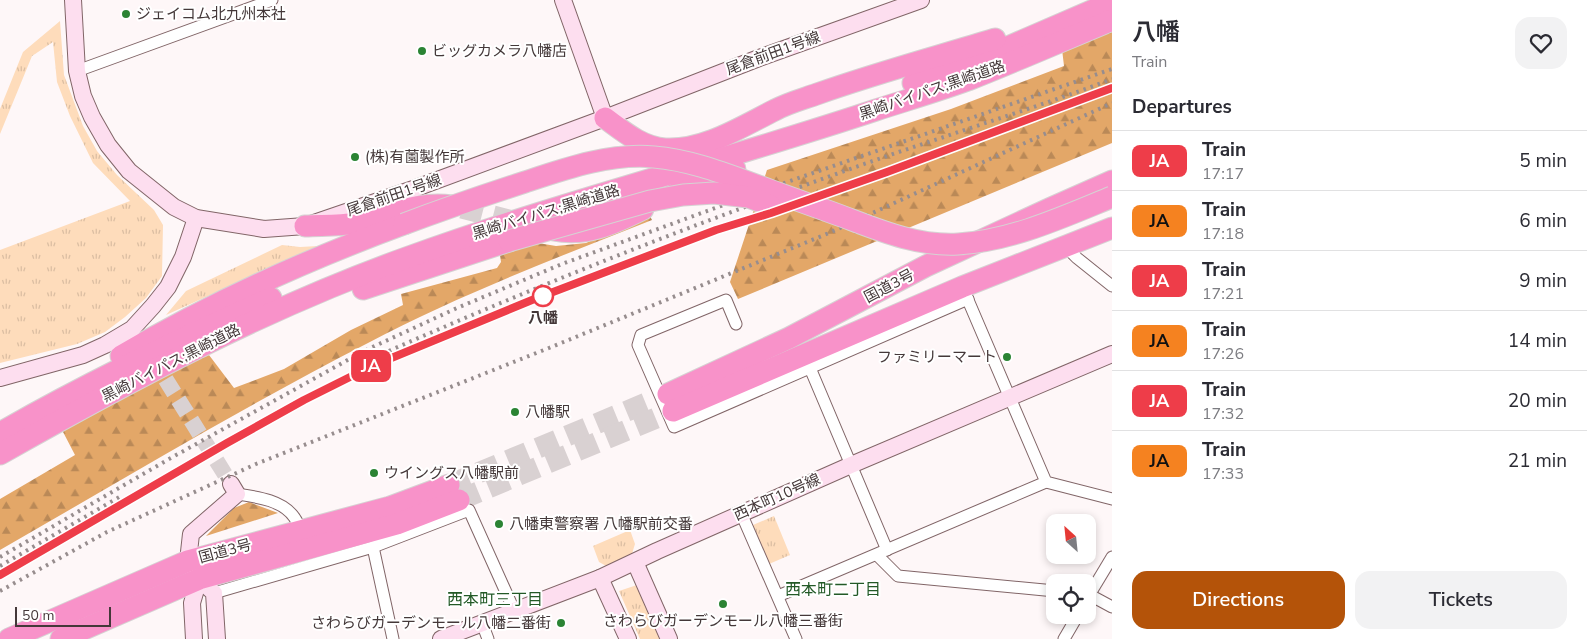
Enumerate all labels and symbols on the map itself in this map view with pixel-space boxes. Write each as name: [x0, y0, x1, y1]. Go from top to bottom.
place label: ジェイコム北九州本社: [136, 4, 286, 24]
marker: ジェイコム北九州本社: [120, 8, 132, 20]
street label: 尾倉前田1号線: [723, 27, 823, 79]
place label: ビッグカメラ八幡店: [432, 41, 567, 61]
marker: ビッグカメラ八幡店: [416, 45, 428, 57]
street label: 黒崎バイパス;黒崎道路: [856, 56, 1008, 124]
place label: (株)有薗製作所: [365, 147, 465, 167]
marker: (株)有薗製作所: [349, 151, 361, 163]
street label: 尾倉前田1号線: [344, 169, 444, 221]
street label: 黒崎バイパス;黒崎道路: [470, 180, 622, 244]
street label: 国道3号: [860, 264, 918, 308]
marker: 八幡: [532, 285, 554, 307]
place label: 八幡: [528, 308, 558, 328]
street label: 黒崎バイパス;黒崎道路: [98, 319, 244, 407]
place label: ファミリーマート: [877, 347, 997, 367]
line badge: JA: [348, 350, 394, 382]
marker: ファミリーマート: [1001, 351, 1013, 363]
place label: 八幡駅: [525, 402, 570, 422]
marker: 八幡駅: [509, 406, 521, 418]
place label: ウイングス八幡駅前: [384, 463, 519, 483]
marker: ウイングス八幡駅前: [368, 467, 380, 479]
street label: 西本町10号線: [730, 469, 824, 525]
place label: 八幡東警察署 八幡駅前交番: [509, 514, 693, 534]
north arrow: [1046, 514, 1096, 564]
marker: 八幡東警察署 八幡駅前交番: [493, 518, 505, 530]
street label: 国道3号: [196, 534, 254, 568]
district label: 西本町二丁目: [785, 579, 881, 601]
district label: 西本町三丁目: [447, 589, 543, 611]
marker: さわらびガーデンモール八幡三番街: [717, 598, 729, 610]
scale bar: [15, 604, 111, 627]
place label: さわらびガーデンモール八幡三番街: [603, 611, 843, 631]
place label: さわらびガーデンモール八幡二番街: [311, 613, 551, 633]
marker: さわらびガーデンモール八幡二番街: [555, 617, 567, 629]

